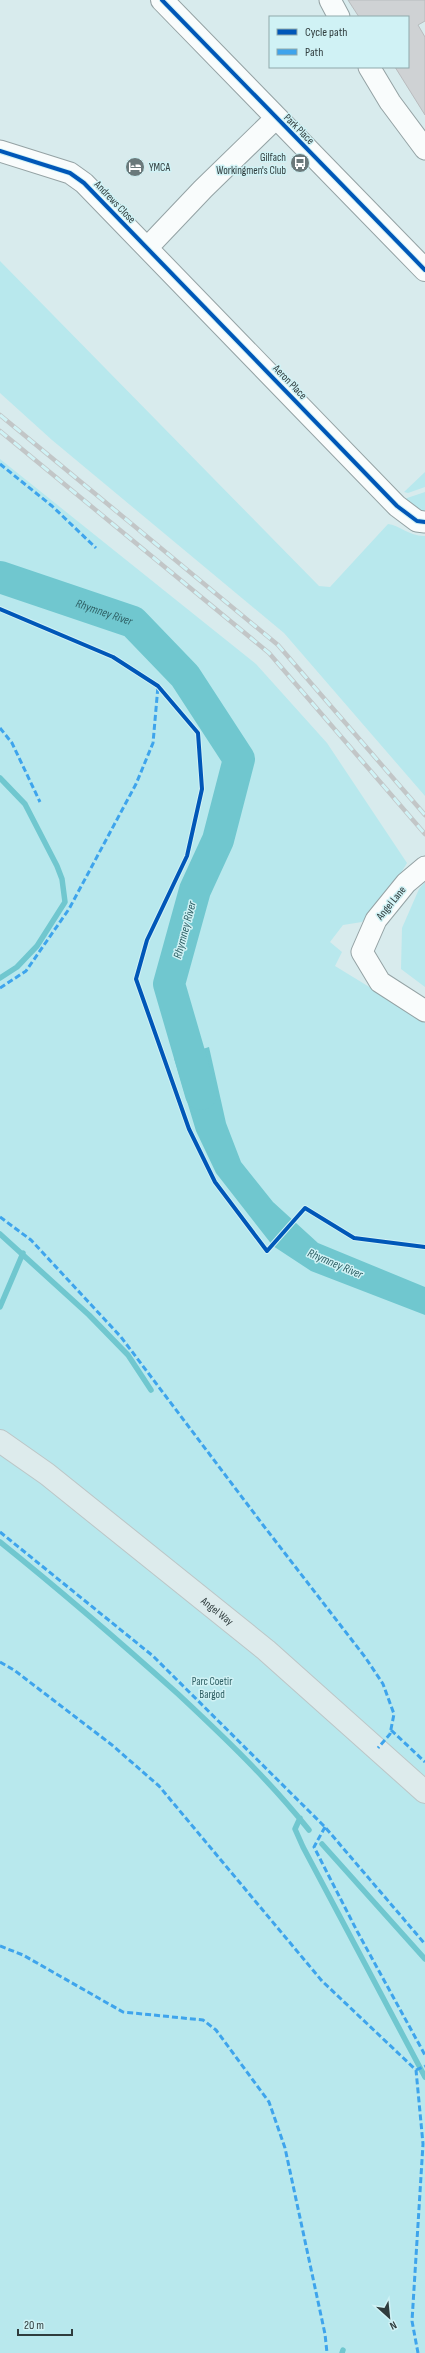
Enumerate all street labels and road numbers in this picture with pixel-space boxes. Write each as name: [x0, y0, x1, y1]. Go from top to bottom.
street label: Park Place: [281, 111, 317, 147]
street label: Andrews Close: [91, 177, 138, 226]
street label: Aeron Place: [270, 361, 310, 402]
street label: Angel Lane: [373, 884, 409, 923]
street label: Angel Way: [198, 1593, 237, 1628]

